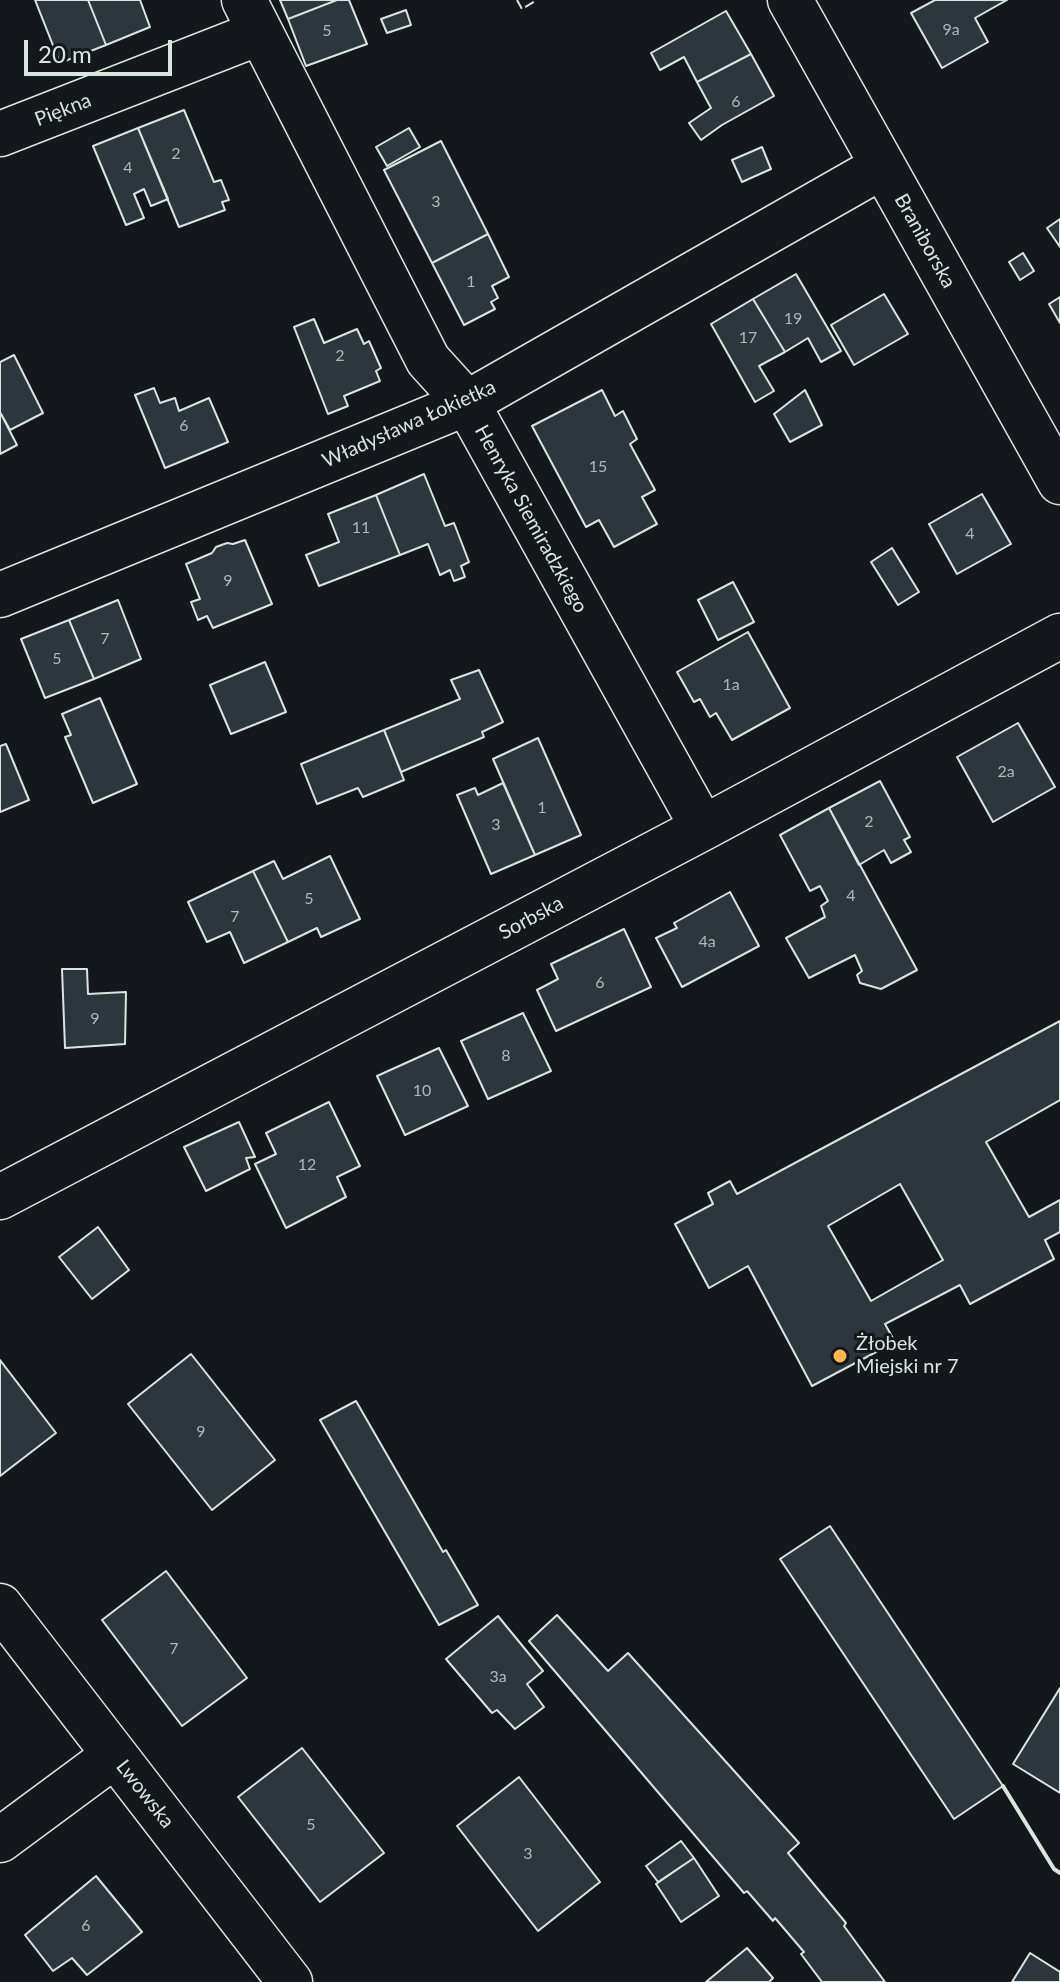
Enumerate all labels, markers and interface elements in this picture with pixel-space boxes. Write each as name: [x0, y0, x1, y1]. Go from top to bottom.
house number: 9a: [942, 20, 960, 40]
house number: 5: [322, 21, 332, 41]
scale bar: [28, 24, 176, 74]
text: 20 m: [38, 39, 92, 68]
street label: Piękna: [31, 88, 95, 132]
house number: 6: [731, 92, 741, 112]
house number: 2: [171, 144, 181, 164]
house number: 4: [123, 158, 133, 178]
street label: Braniborska: [889, 190, 961, 292]
house number: 3: [431, 192, 441, 212]
house number: 1: [466, 272, 476, 292]
house number: 19: [784, 309, 802, 329]
house number: 17: [739, 328, 757, 348]
house number: 2: [335, 346, 345, 366]
street label: Władysława Łokietka: [319, 375, 499, 473]
house number: 6: [179, 416, 189, 436]
street label: Henryka Siemiradzkiego: [469, 421, 593, 617]
house number: 15: [589, 457, 607, 477]
house number: 11: [352, 518, 370, 538]
house number: 4: [965, 524, 975, 544]
house number: 9: [223, 571, 233, 591]
house number: 7: [100, 629, 110, 649]
house number: 5: [52, 649, 62, 669]
house number: 1a: [722, 675, 740, 695]
house number: 2a: [997, 762, 1015, 782]
house number: 1: [537, 798, 547, 818]
house number: 2: [864, 812, 874, 832]
house number: 3: [491, 815, 501, 835]
house number: 4: [846, 886, 856, 906]
house number: 5: [304, 889, 314, 909]
street label: Sorbska: [495, 891, 567, 945]
house number: 7: [230, 907, 240, 927]
house number: 4a: [698, 932, 716, 952]
house number: 6: [595, 973, 605, 993]
house number: 9: [90, 1009, 100, 1029]
house number: 8: [501, 1046, 511, 1066]
house number: 10: [413, 1081, 431, 1101]
house number: 12: [298, 1155, 316, 1175]
place label: Żłobek Miejski nr 7: [856, 1332, 958, 1379]
marker: Żłobek Miejski nr 7: [831, 1347, 849, 1365]
house number: 9: [196, 1422, 206, 1442]
house number: 7: [169, 1639, 179, 1659]
house number: 3a: [489, 1667, 507, 1687]
street label: Lwowska: [111, 1755, 179, 1833]
house number: 5: [306, 1815, 316, 1835]
house number: 3: [523, 1844, 533, 1864]
house number: 6: [81, 1916, 91, 1936]

